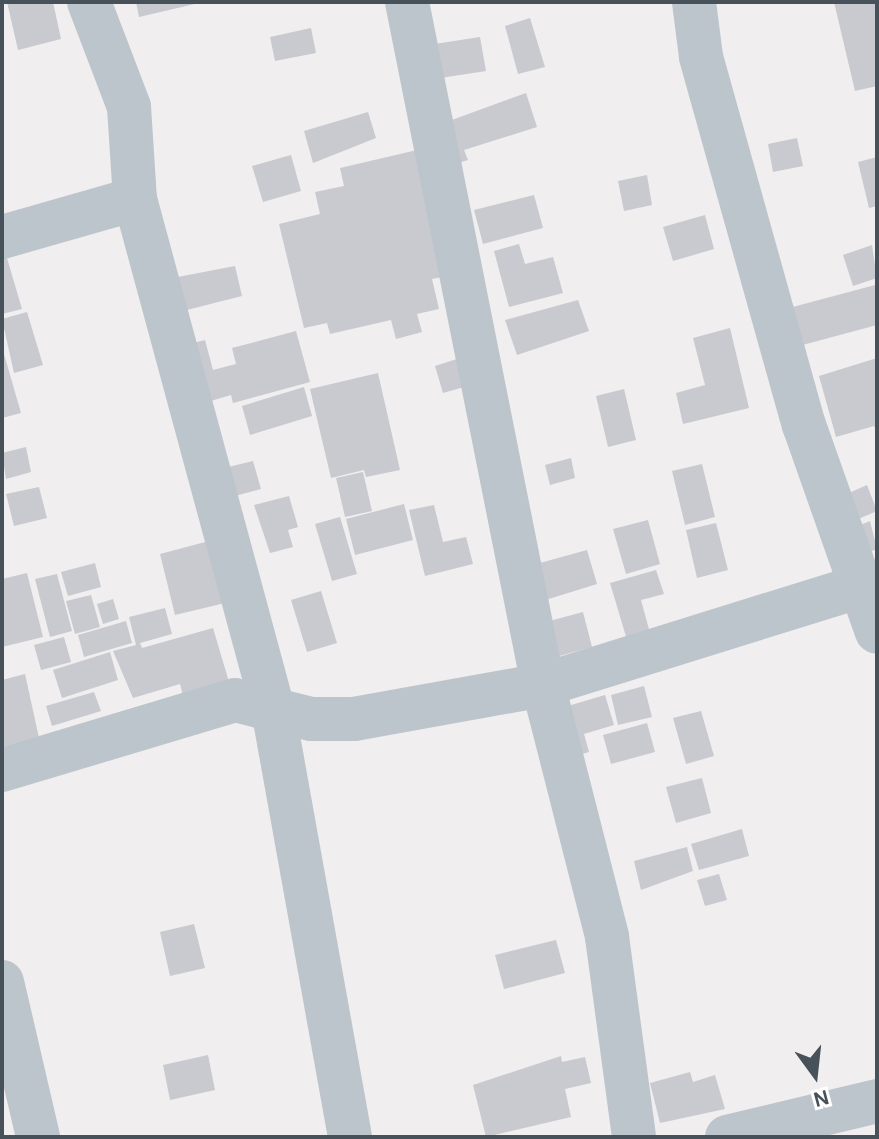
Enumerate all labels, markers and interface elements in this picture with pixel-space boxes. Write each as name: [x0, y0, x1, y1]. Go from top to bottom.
north arrow: [775, 1035, 855, 1115]
text: N: [810, 1084, 832, 1113]

